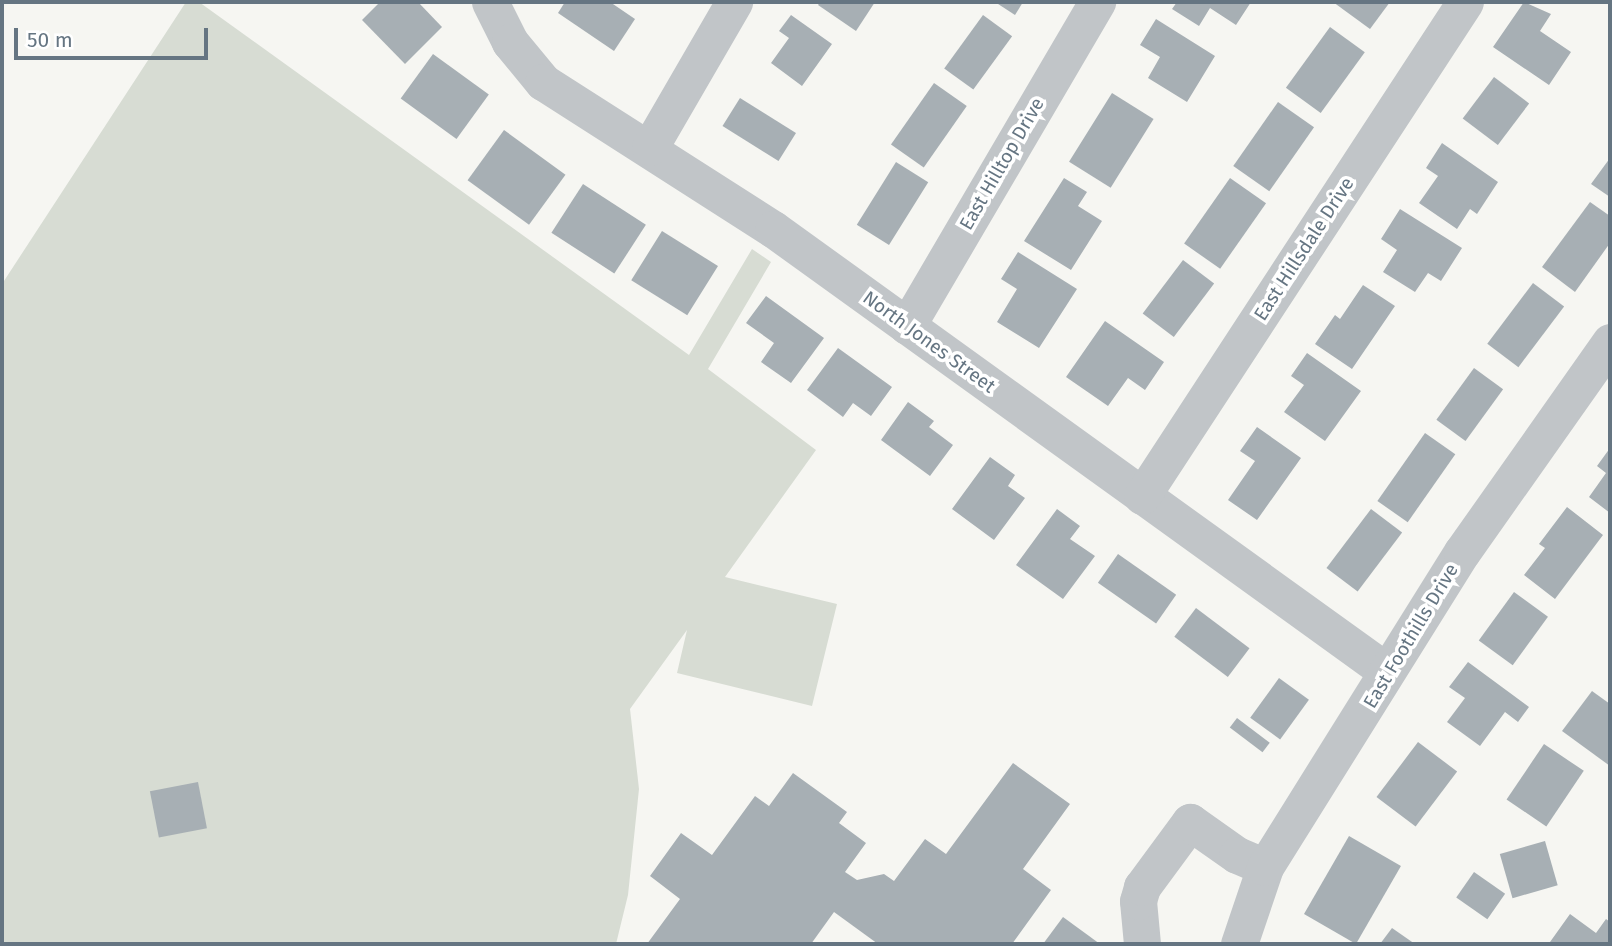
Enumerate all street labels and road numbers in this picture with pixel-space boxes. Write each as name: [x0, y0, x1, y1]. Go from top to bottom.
street label: East Hilltop Drive: [955, 94, 1049, 234]
street label: East Hillsdale Drive: [1249, 173, 1359, 325]
street label: North Jones Street: [858, 286, 1000, 398]
street label: East Foothills Drive: [1359, 560, 1463, 712]

